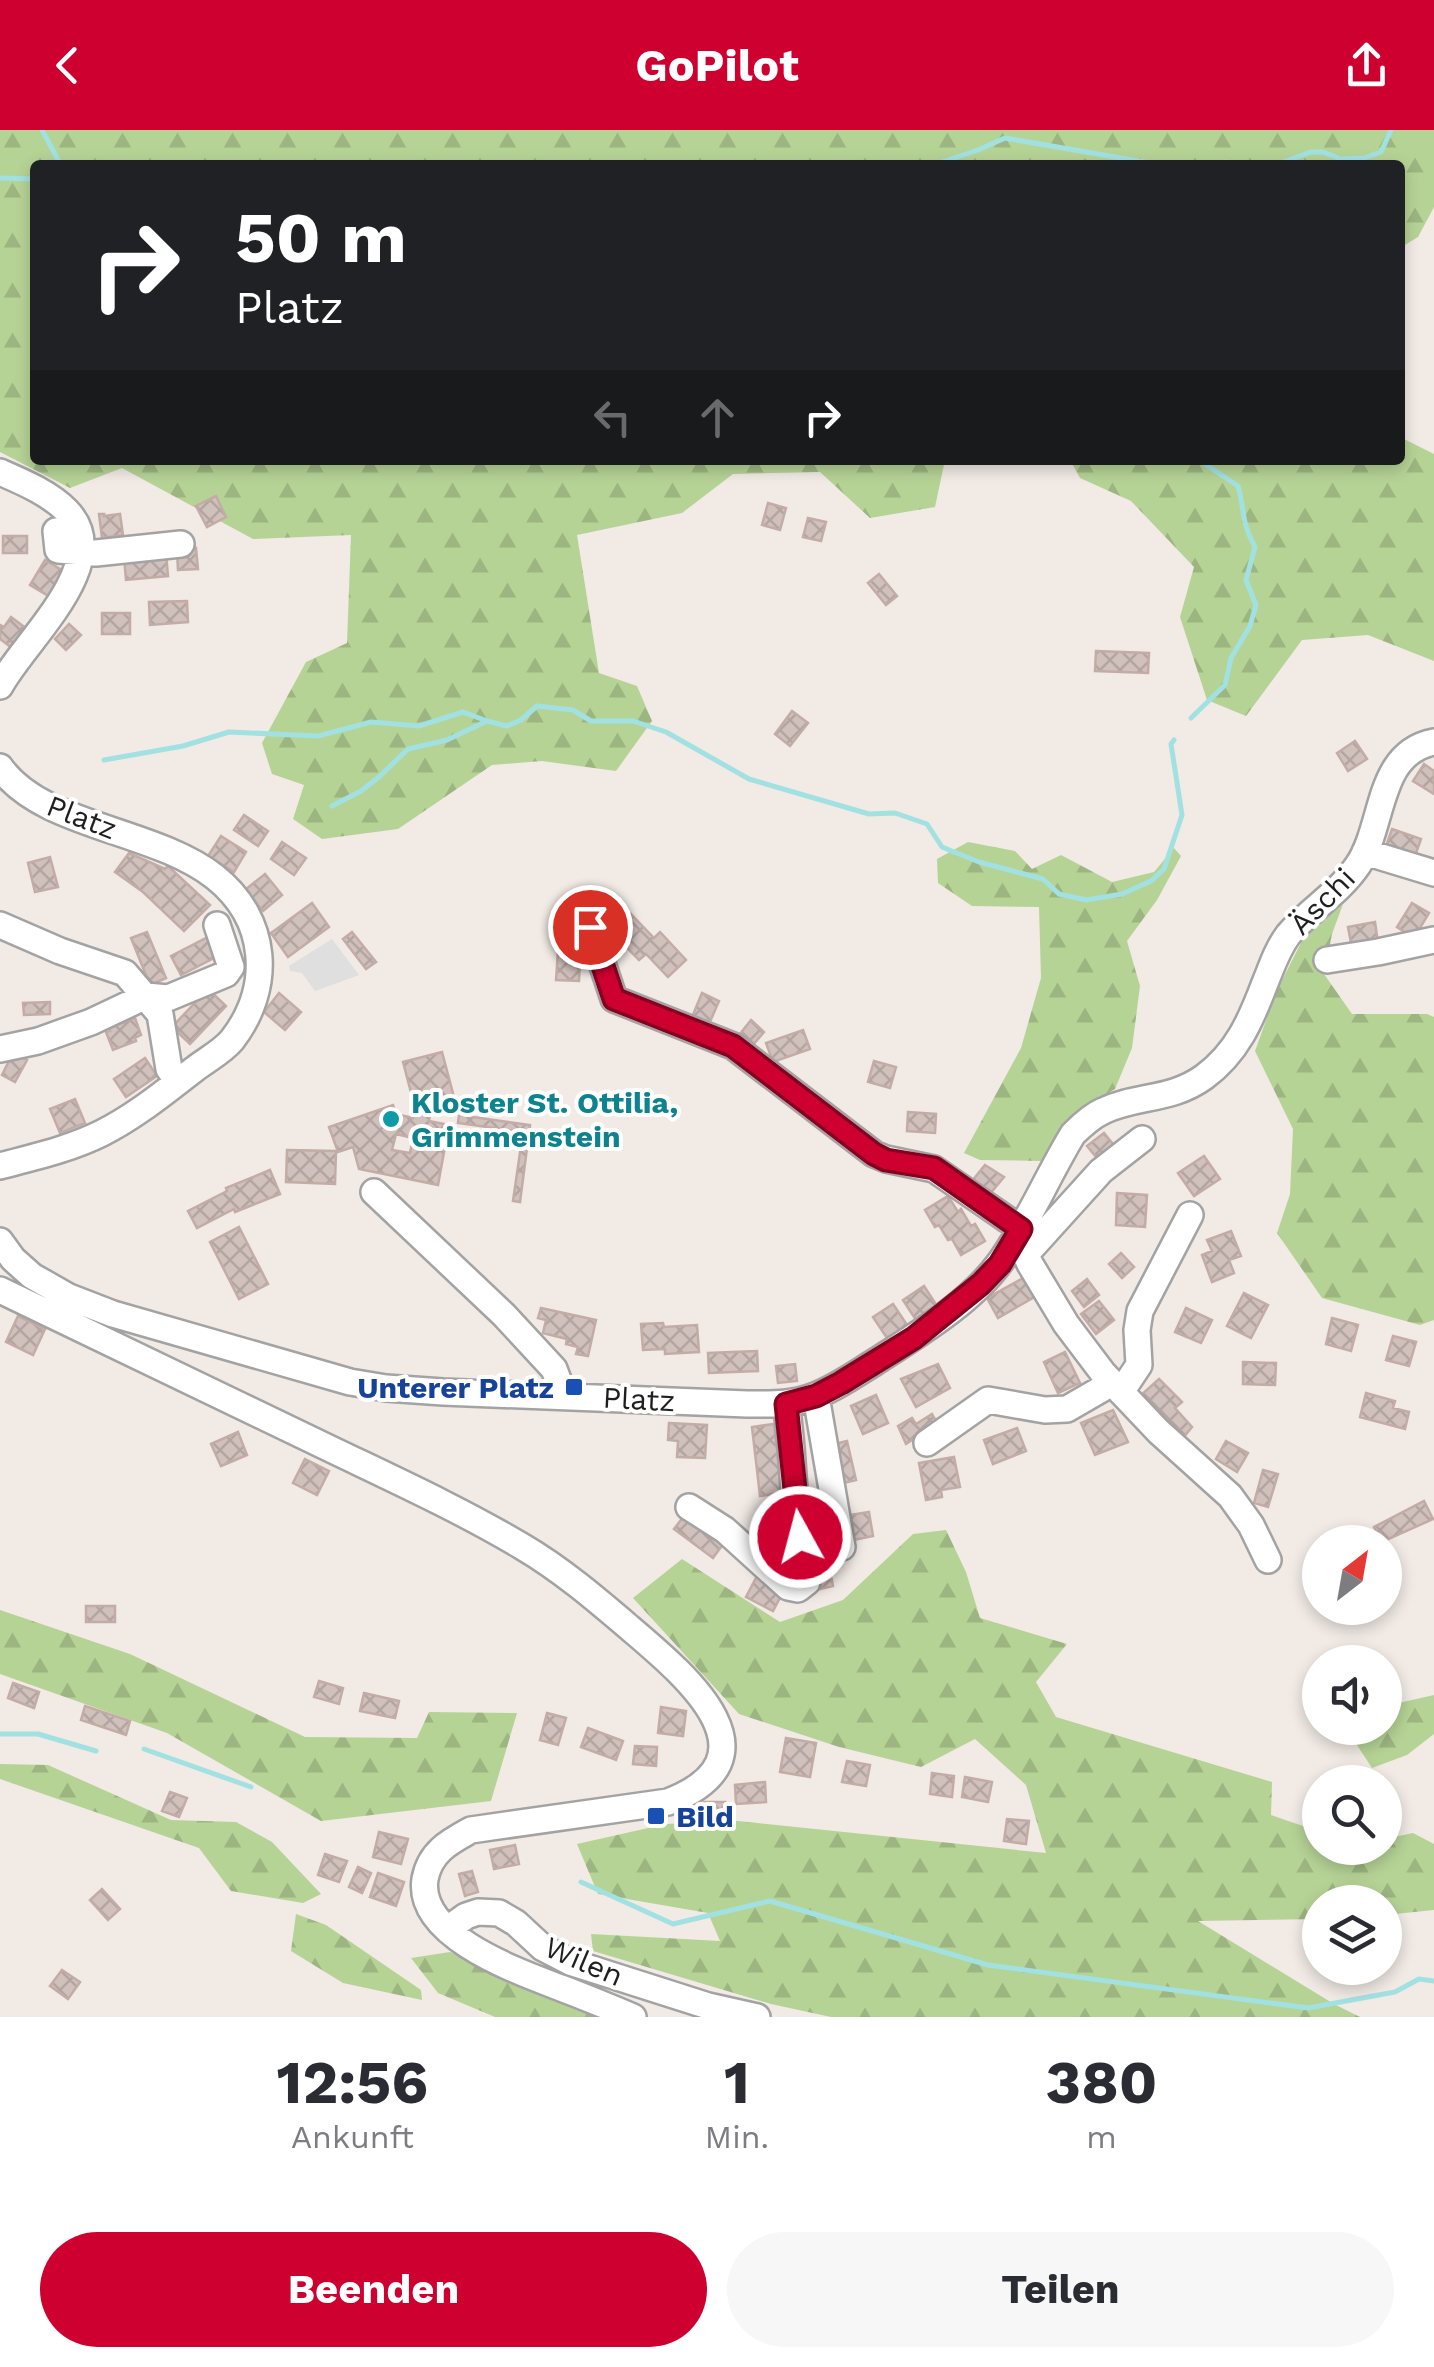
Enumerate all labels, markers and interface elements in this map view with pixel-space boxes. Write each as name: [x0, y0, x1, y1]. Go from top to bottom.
icon: back: [40, 38, 95, 93]
icon: share: [1339, 38, 1394, 93]
text: GoPilot: [635, 39, 799, 92]
text: 50 m: [235, 197, 407, 279]
icon: right: [70, 200, 200, 330]
text: Platz: [235, 281, 344, 334]
icon: left: [585, 390, 640, 445]
icon: ahead: [690, 390, 745, 445]
icon: right: [795, 390, 850, 445]
street label: Platz: [42, 788, 122, 846]
street label: Äschi: [1282, 860, 1362, 942]
pin: [548, 885, 633, 970]
icon: arrive: [563, 900, 618, 955]
place label: Kloster St. Ottilia, Grimmenstein: [411, 1085, 678, 1154]
marker: Kloster St. Ottilia, Grimmenstein: [380, 1108, 402, 1130]
place label: Unterer Platz: [357, 1370, 554, 1405]
marker: Unterer Platz: [563, 1376, 585, 1398]
street label: Platz: [602, 1380, 676, 1418]
position arrow: [748, 1485, 852, 1589]
north arrow: [1302, 1525, 1402, 1625]
map controls: [1302, 1525, 1402, 1985]
button: sound: [1302, 1645, 1402, 1745]
button: search: [1302, 1765, 1402, 1865]
place label: Bild: [676, 1799, 734, 1834]
marker: Bild: [645, 1805, 667, 1827]
button: layers: [1302, 1885, 1402, 1985]
street label: Wilen: [539, 1929, 629, 1993]
text: 12:56: [277, 2047, 428, 2118]
text: 1: [724, 2047, 750, 2118]
text: 380: [1046, 2047, 1157, 2118]
text: Ankunft: [291, 2118, 414, 2156]
text: Min.: [705, 2118, 769, 2156]
text: m: [1086, 2118, 1117, 2156]
button: Beenden: [40, 2232, 707, 2347]
button: Teilen: [727, 2232, 1394, 2347]

